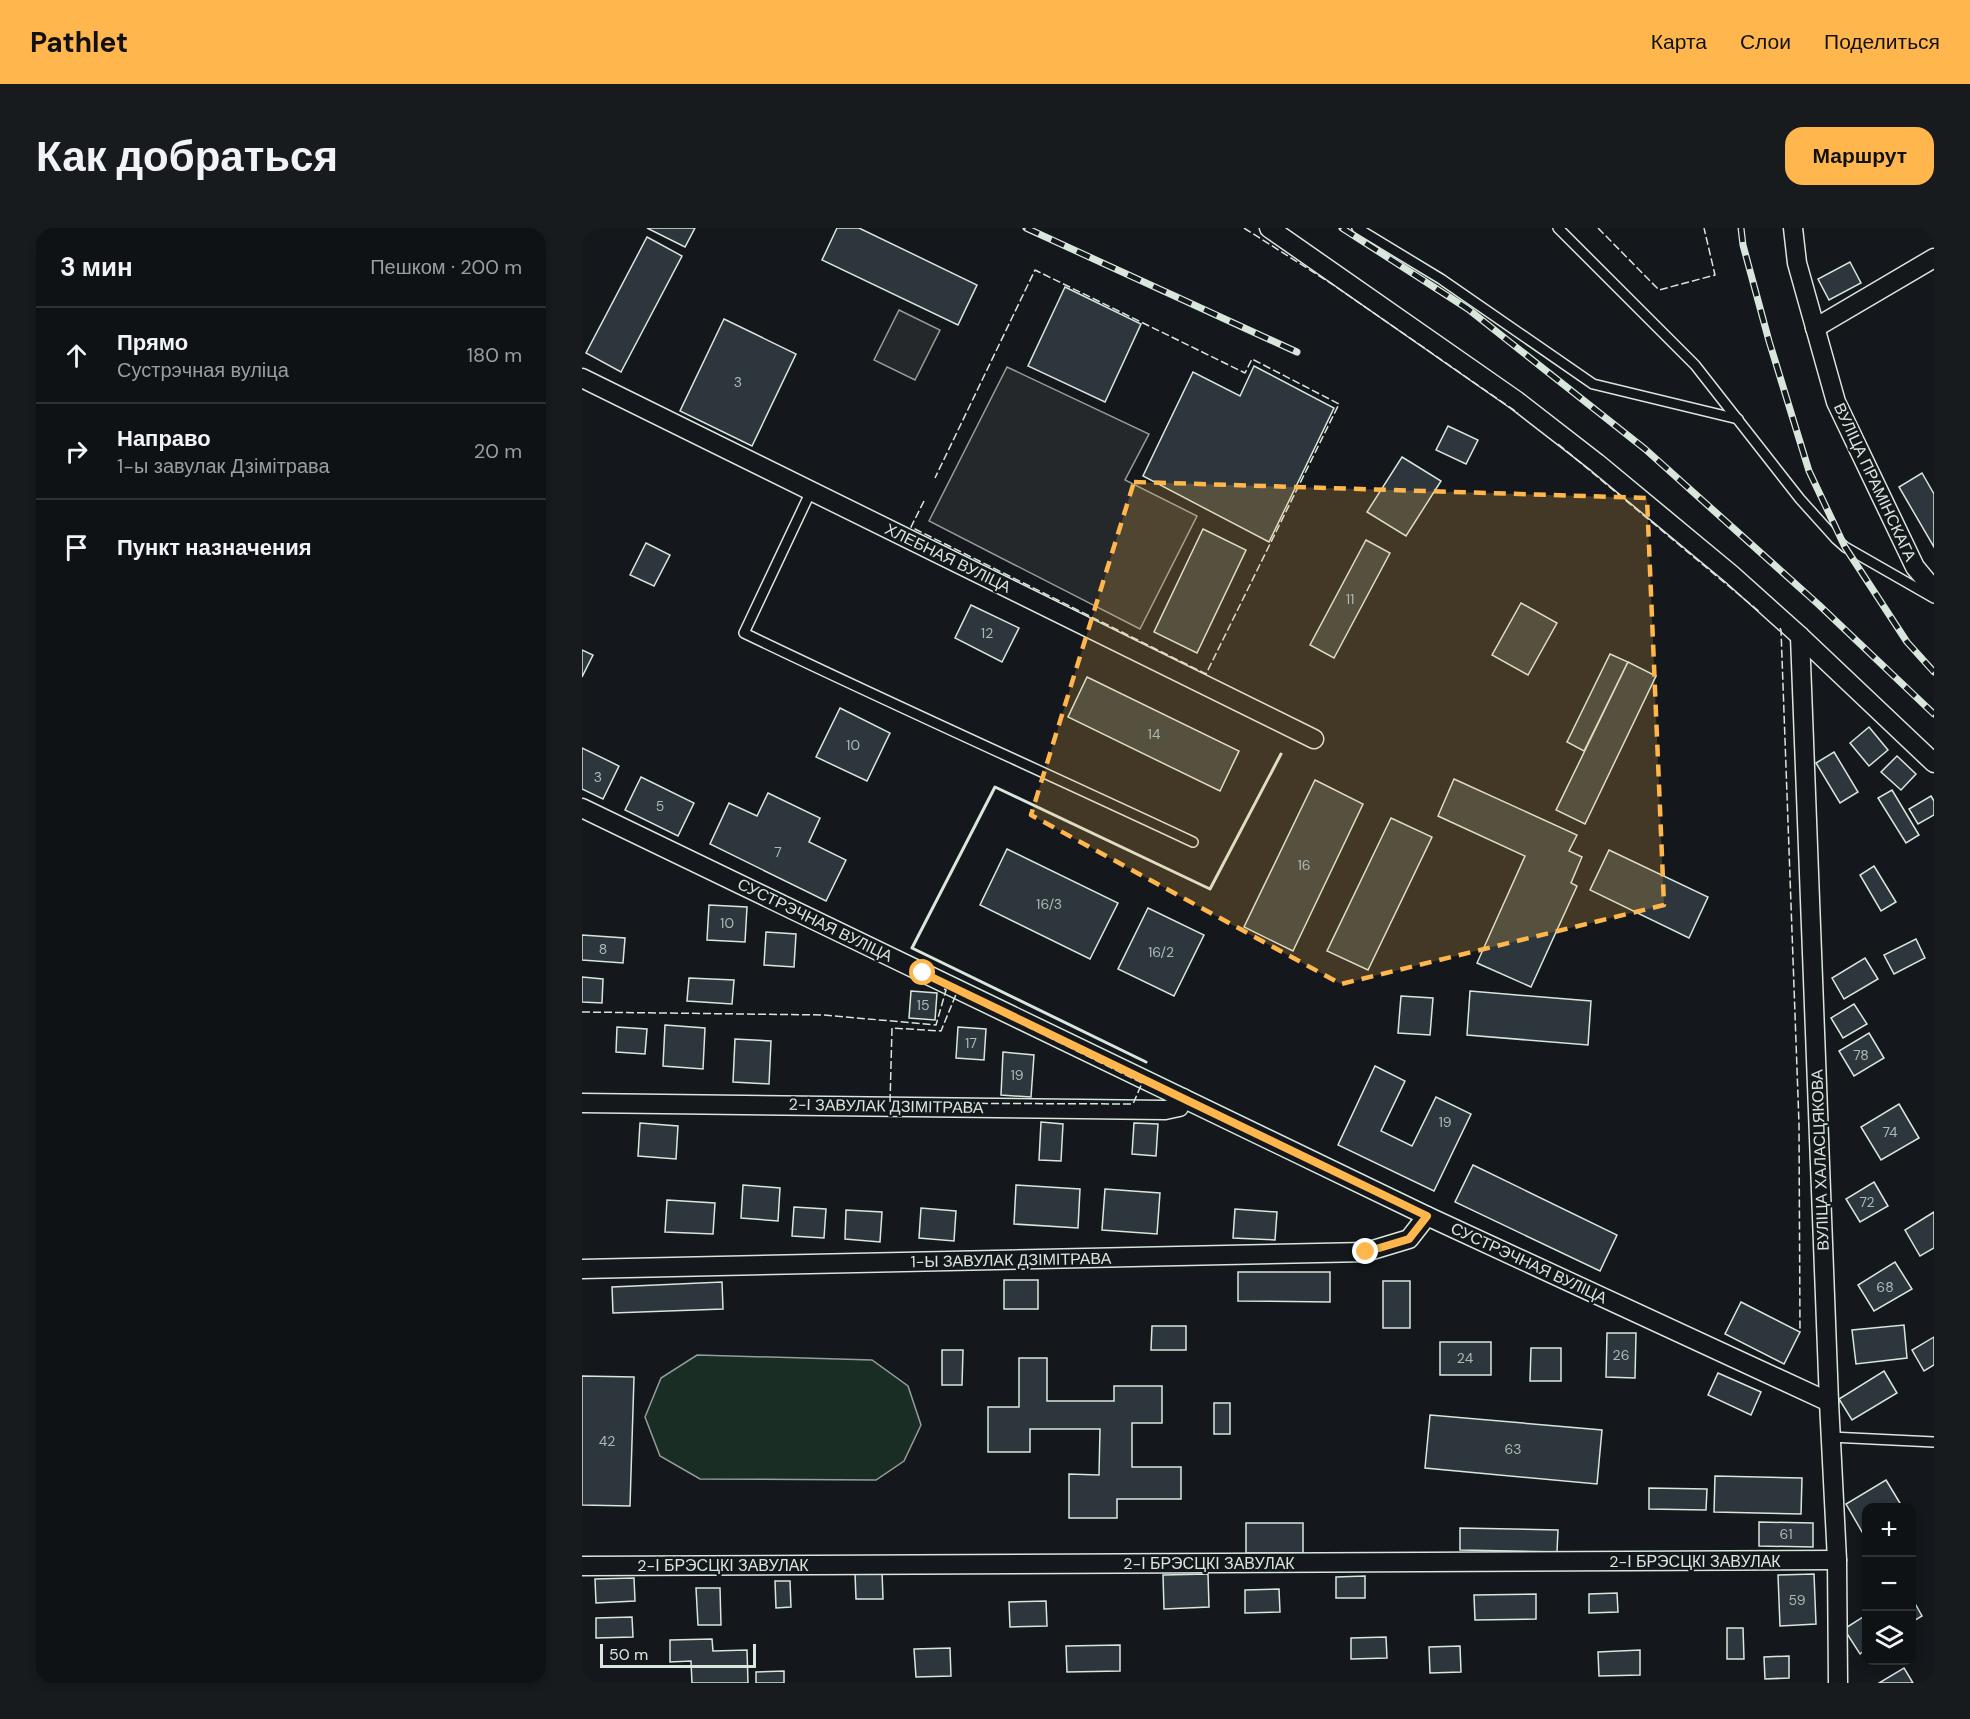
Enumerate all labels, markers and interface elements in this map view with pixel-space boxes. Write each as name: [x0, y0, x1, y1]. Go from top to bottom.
text: Pathlet: [30, 24, 128, 61]
text: Карта: [1651, 28, 1707, 56]
text: Слои: [1740, 28, 1791, 56]
text: Поделиться: [1824, 28, 1940, 56]
button: Маршрут: [1785, 127, 1934, 185]
text: Как добраться: [36, 129, 338, 184]
text: 3 мин: [60, 250, 133, 284]
text: Пешком · 200 m: [370, 254, 522, 280]
text: Прямо: [117, 328, 188, 357]
icon: ahead: [60, 339, 93, 372]
text: 180 m: [467, 342, 522, 368]
text: Сустрэчная вуліца: [117, 357, 289, 383]
house number: 3: [734, 373, 742, 391]
street label: ВУЛІЦА ПРАМІНСКАГА: [1829, 399, 1921, 565]
text: Направо: [117, 424, 211, 453]
icon: right: [60, 435, 93, 468]
text: 20 m: [474, 438, 522, 464]
text: 1-ы завулак Дзімітрава: [117, 453, 330, 479]
street label: ХЛЕБНАЯ ВУЛІЦА: [882, 518, 1015, 598]
icon: arrive: [60, 531, 93, 564]
text: Пункт назначения: [117, 533, 312, 562]
house number: 11: [1346, 590, 1354, 608]
house number: 12: [981, 624, 993, 642]
house number: 14: [1148, 725, 1161, 743]
house number: 10: [846, 736, 860, 754]
house number: 3: [594, 768, 602, 786]
house number: 5: [656, 797, 664, 815]
house number: 7: [774, 843, 782, 861]
house number: 16: [1297, 856, 1311, 874]
street label: СУСТРЭЧНАЯ ВУЛІЦА: [734, 873, 896, 967]
house number: 16/3: [1036, 895, 1062, 913]
house number: 10: [720, 914, 734, 932]
house number: 8: [599, 940, 607, 958]
house number: 16/2: [1148, 943, 1174, 961]
route start: [909, 959, 935, 985]
house number: 15: [917, 996, 929, 1014]
house number: 17: [965, 1034, 977, 1052]
house number: 78: [1853, 1046, 1869, 1064]
house number: 19: [1010, 1066, 1024, 1084]
street label: ВУЛІЦА ХАЛАСЦЯКОВА: [1806, 1069, 1834, 1251]
street label: 2-І ЗАВУЛАК ДЗІМІТРАВА: [788, 1094, 984, 1118]
house number: 19: [1438, 1113, 1452, 1131]
house number: 74: [1882, 1123, 1898, 1141]
house number: 72: [1859, 1193, 1875, 1211]
street label: СУСТРЭЧНАЯ ВУЛІЦА: [1447, 1218, 1611, 1309]
route end: [1352, 1238, 1378, 1264]
street label: 1-Ы ЗАВУЛАК ДЗІМІТРАВА: [911, 1248, 1112, 1272]
house number: 68: [1876, 1278, 1894, 1296]
house number: 26: [1613, 1346, 1629, 1364]
house number: 24: [1457, 1349, 1474, 1367]
house number: 42: [599, 1432, 615, 1450]
house number: 63: [1504, 1440, 1522, 1458]
map controls: [1862, 1503, 1916, 1665]
button: +: [1862, 1503, 1916, 1557]
house number: 61: [1779, 1525, 1793, 1543]
street label: 2-І БРЭСЦКІ ЗАВУЛАК: [1609, 1551, 1781, 1572]
street label: 2-І БРЭСЦКІ ЗАВУЛАК: [1123, 1553, 1295, 1574]
street label: 2-І БРЭСЦКІ ЗАВУЛАК: [637, 1555, 809, 1576]
button: −: [1862, 1557, 1916, 1611]
house number: 59: [1789, 1591, 1806, 1609]
button: layers: [1862, 1611, 1916, 1665]
scale bar: [600, 1641, 756, 1668]
text: 50 m: [609, 1644, 648, 1665]

